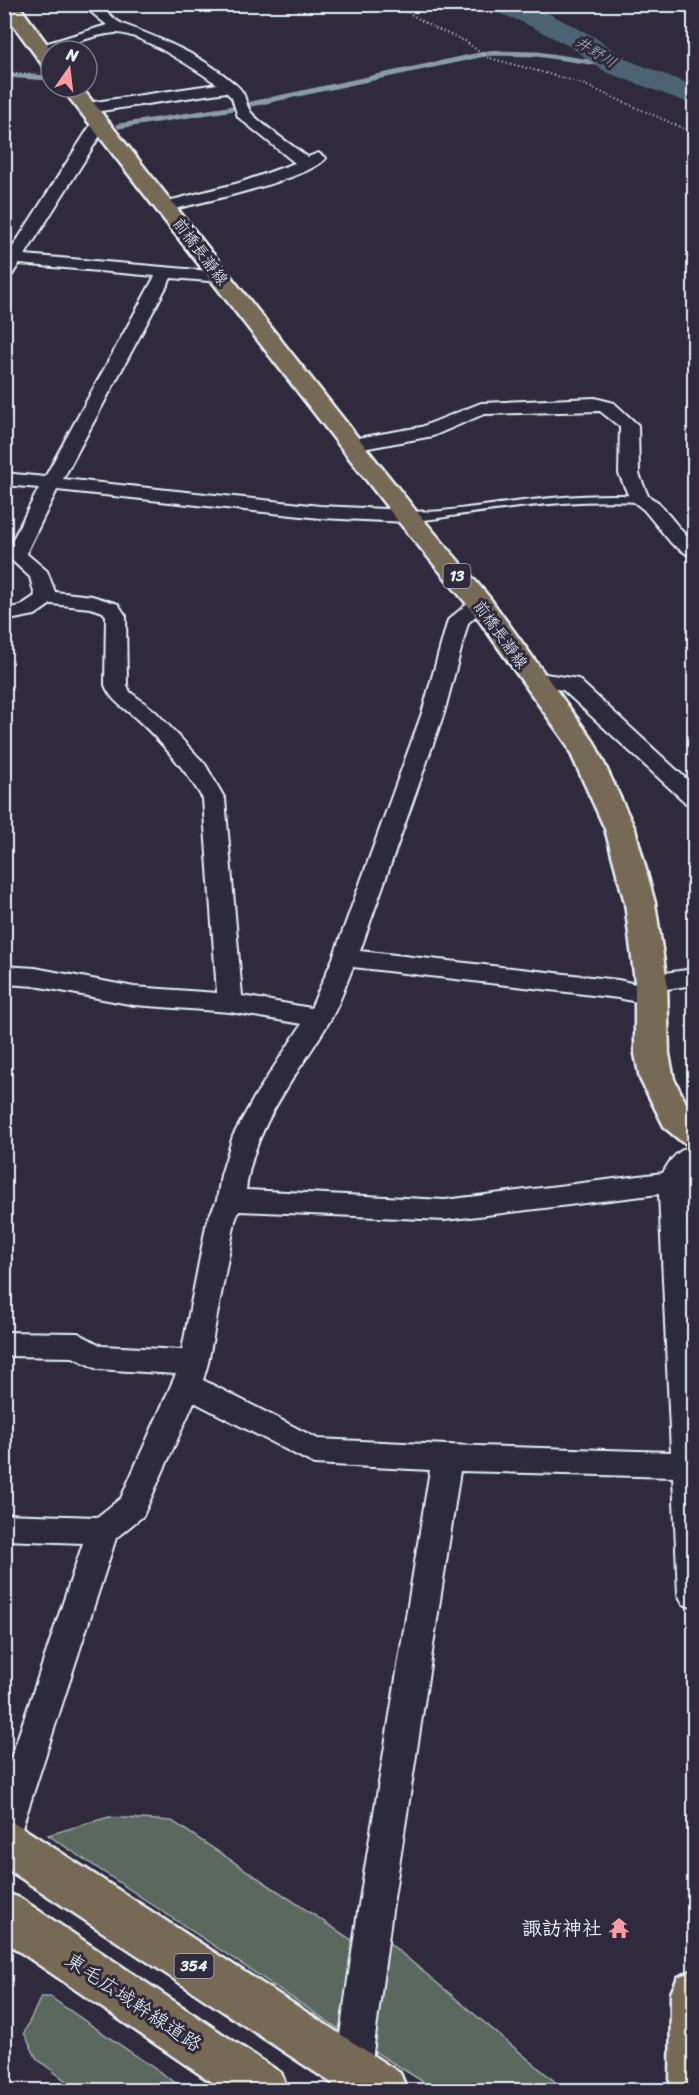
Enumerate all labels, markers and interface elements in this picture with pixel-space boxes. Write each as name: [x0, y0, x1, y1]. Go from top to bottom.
water label: 井野川: [570, 29, 622, 75]
north arrow: [39, 39, 99, 99]
text: N: [63, 39, 82, 71]
street label: 前橋長瀞線: [165, 211, 236, 292]
road number: 13: [444, 564, 470, 588]
street label: 前橋長瀞線: [465, 593, 536, 675]
place label: 諏訪神社: [522, 1911, 602, 1946]
temple icon: 諏訪神社: [607, 1916, 631, 1940]
street label: 東毛広域幹線道路: [58, 1943, 210, 2062]
road number: 354: [174, 1954, 214, 1978]

